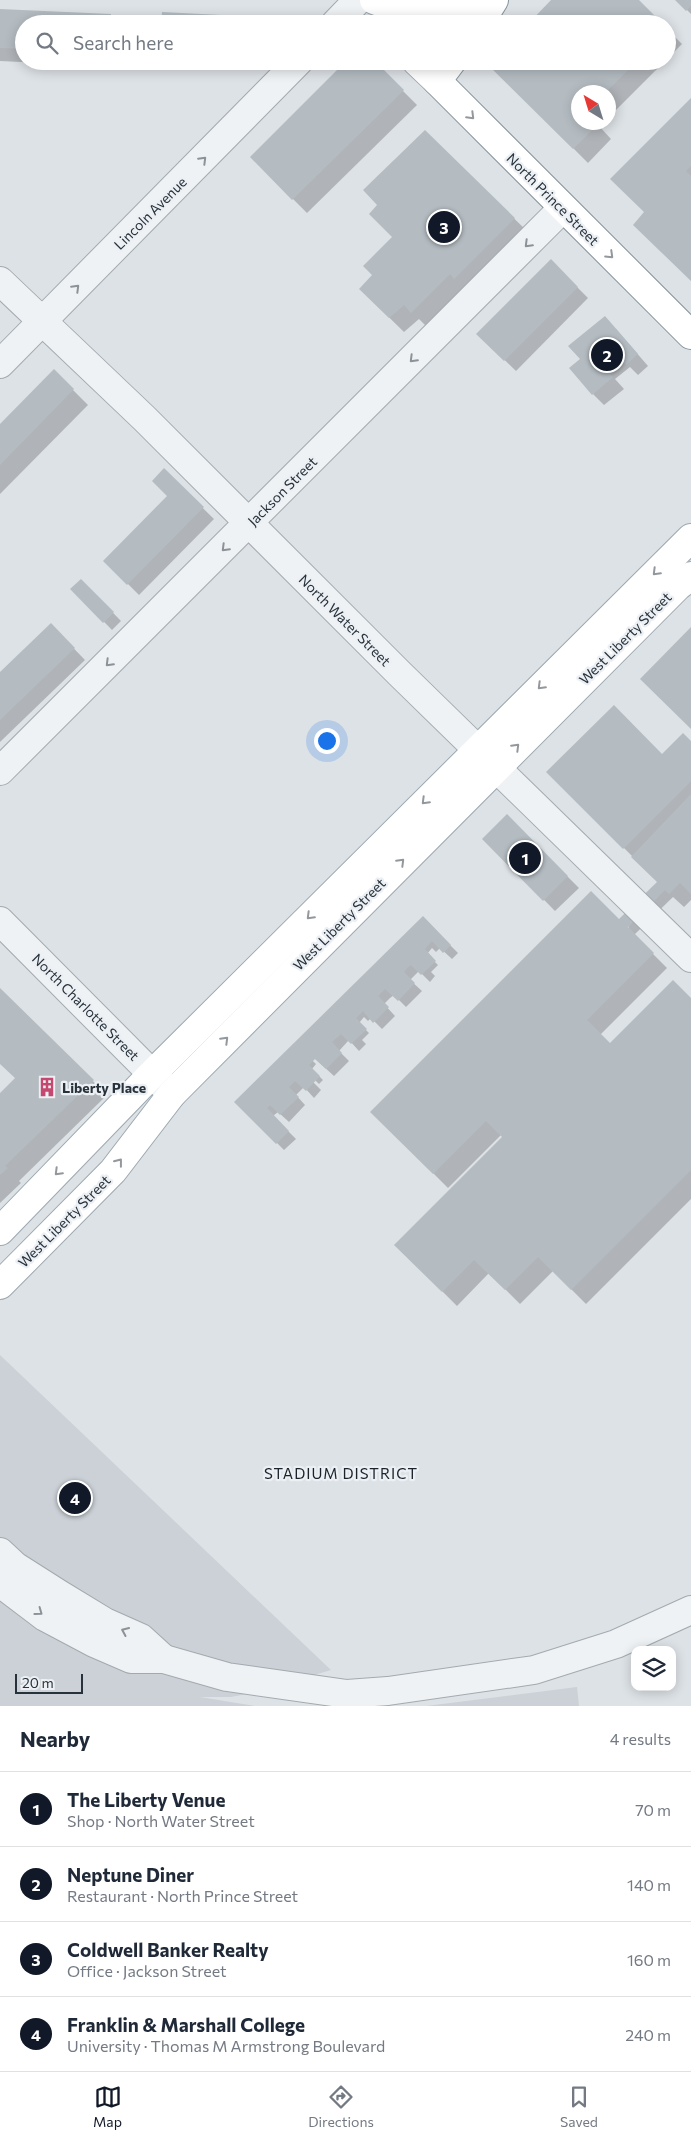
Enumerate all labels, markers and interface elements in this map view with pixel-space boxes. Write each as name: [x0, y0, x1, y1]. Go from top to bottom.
search box: [15, 15, 676, 70]
icon: search: [33, 29, 61, 57]
text: Search here: [73, 31, 173, 54]
north arrow: [571, 85, 616, 130]
one-way arrow: [465, 110, 474, 119]
street label: North Prince Street: [503, 149, 603, 249]
one-way arrow: [197, 157, 206, 166]
street label: Lincoln Avenue: [110, 173, 190, 253]
pin: 3: [428, 208, 460, 246]
one-way arrow: [525, 238, 534, 247]
one-way arrow: [604, 249, 613, 258]
one-way arrow: [70, 285, 79, 294]
pin: 2: [591, 336, 623, 374]
one-way arrow: [410, 353, 419, 362]
street label: Jackson Street: [244, 453, 320, 529]
one-way arrow: [221, 543, 230, 552]
one-way arrow: [653, 566, 662, 575]
street label: North Water Street: [296, 571, 395, 670]
street label: West Liberty Street: [575, 588, 675, 688]
one-way arrow: [106, 657, 115, 666]
one-way arrow: [537, 680, 546, 689]
your location: [314, 728, 340, 754]
one-way arrow: [510, 744, 519, 753]
one-way arrow: [422, 795, 431, 804]
pin: 1: [509, 839, 541, 877]
one-way arrow: [395, 859, 404, 868]
street label: West Liberty Street: [289, 874, 389, 974]
one-way arrow: [307, 910, 316, 919]
street label: North Charlotte Street: [29, 950, 143, 1064]
one-way arrow: [220, 1036, 229, 1045]
building icon: Liberty Place: [36, 1076, 58, 1098]
place label: Liberty Place: [62, 1079, 146, 1096]
one-way arrow: [114, 1159, 122, 1168]
one-way arrow: [54, 1166, 63, 1175]
street label: West Liberty Street: [14, 1171, 114, 1271]
district label: STADIUM DISTRICT: [264, 1464, 418, 1482]
pin: 4: [59, 1479, 91, 1517]
one-way arrow: [33, 1606, 43, 1615]
one-way arrow: [121, 1627, 130, 1638]
map controls: [631, 1646, 676, 1691]
button: layers: [631, 1646, 676, 1691]
scale bar: [15, 1671, 82, 1694]
text: 20 m: [22, 1674, 54, 1691]
text: Nearby: [20, 1726, 90, 1751]
text: 4 results: [610, 1729, 671, 1748]
text: The Liberty Venue: [67, 1788, 225, 1811]
text: 1: [32, 1800, 40, 1819]
text: 70 m: [635, 1800, 671, 1819]
text: Shop · North Water Street: [67, 1811, 255, 1830]
text: Neptune Diner: [67, 1863, 194, 1886]
text: 2: [31, 1875, 41, 1894]
text: 140 m: [627, 1875, 671, 1894]
text: Restaurant · North Prince Street: [67, 1886, 298, 1905]
text: Coldwell Banker Realty: [67, 1938, 269, 1961]
text: 3: [31, 1950, 41, 1969]
text: 160 m: [627, 1950, 671, 1969]
text: Office · Jackson Street: [67, 1961, 227, 1980]
text: Franklin & Marshall College: [67, 2013, 305, 2036]
text: 4: [31, 2025, 41, 2044]
text: 240 m: [625, 2025, 671, 2044]
text: University · Thomas M Armstrong Boulevard: [67, 2036, 385, 2055]
tab: Map: [93, 2083, 122, 2130]
tab: Directions: [308, 2083, 374, 2130]
tab: Saved: [560, 2083, 598, 2130]

